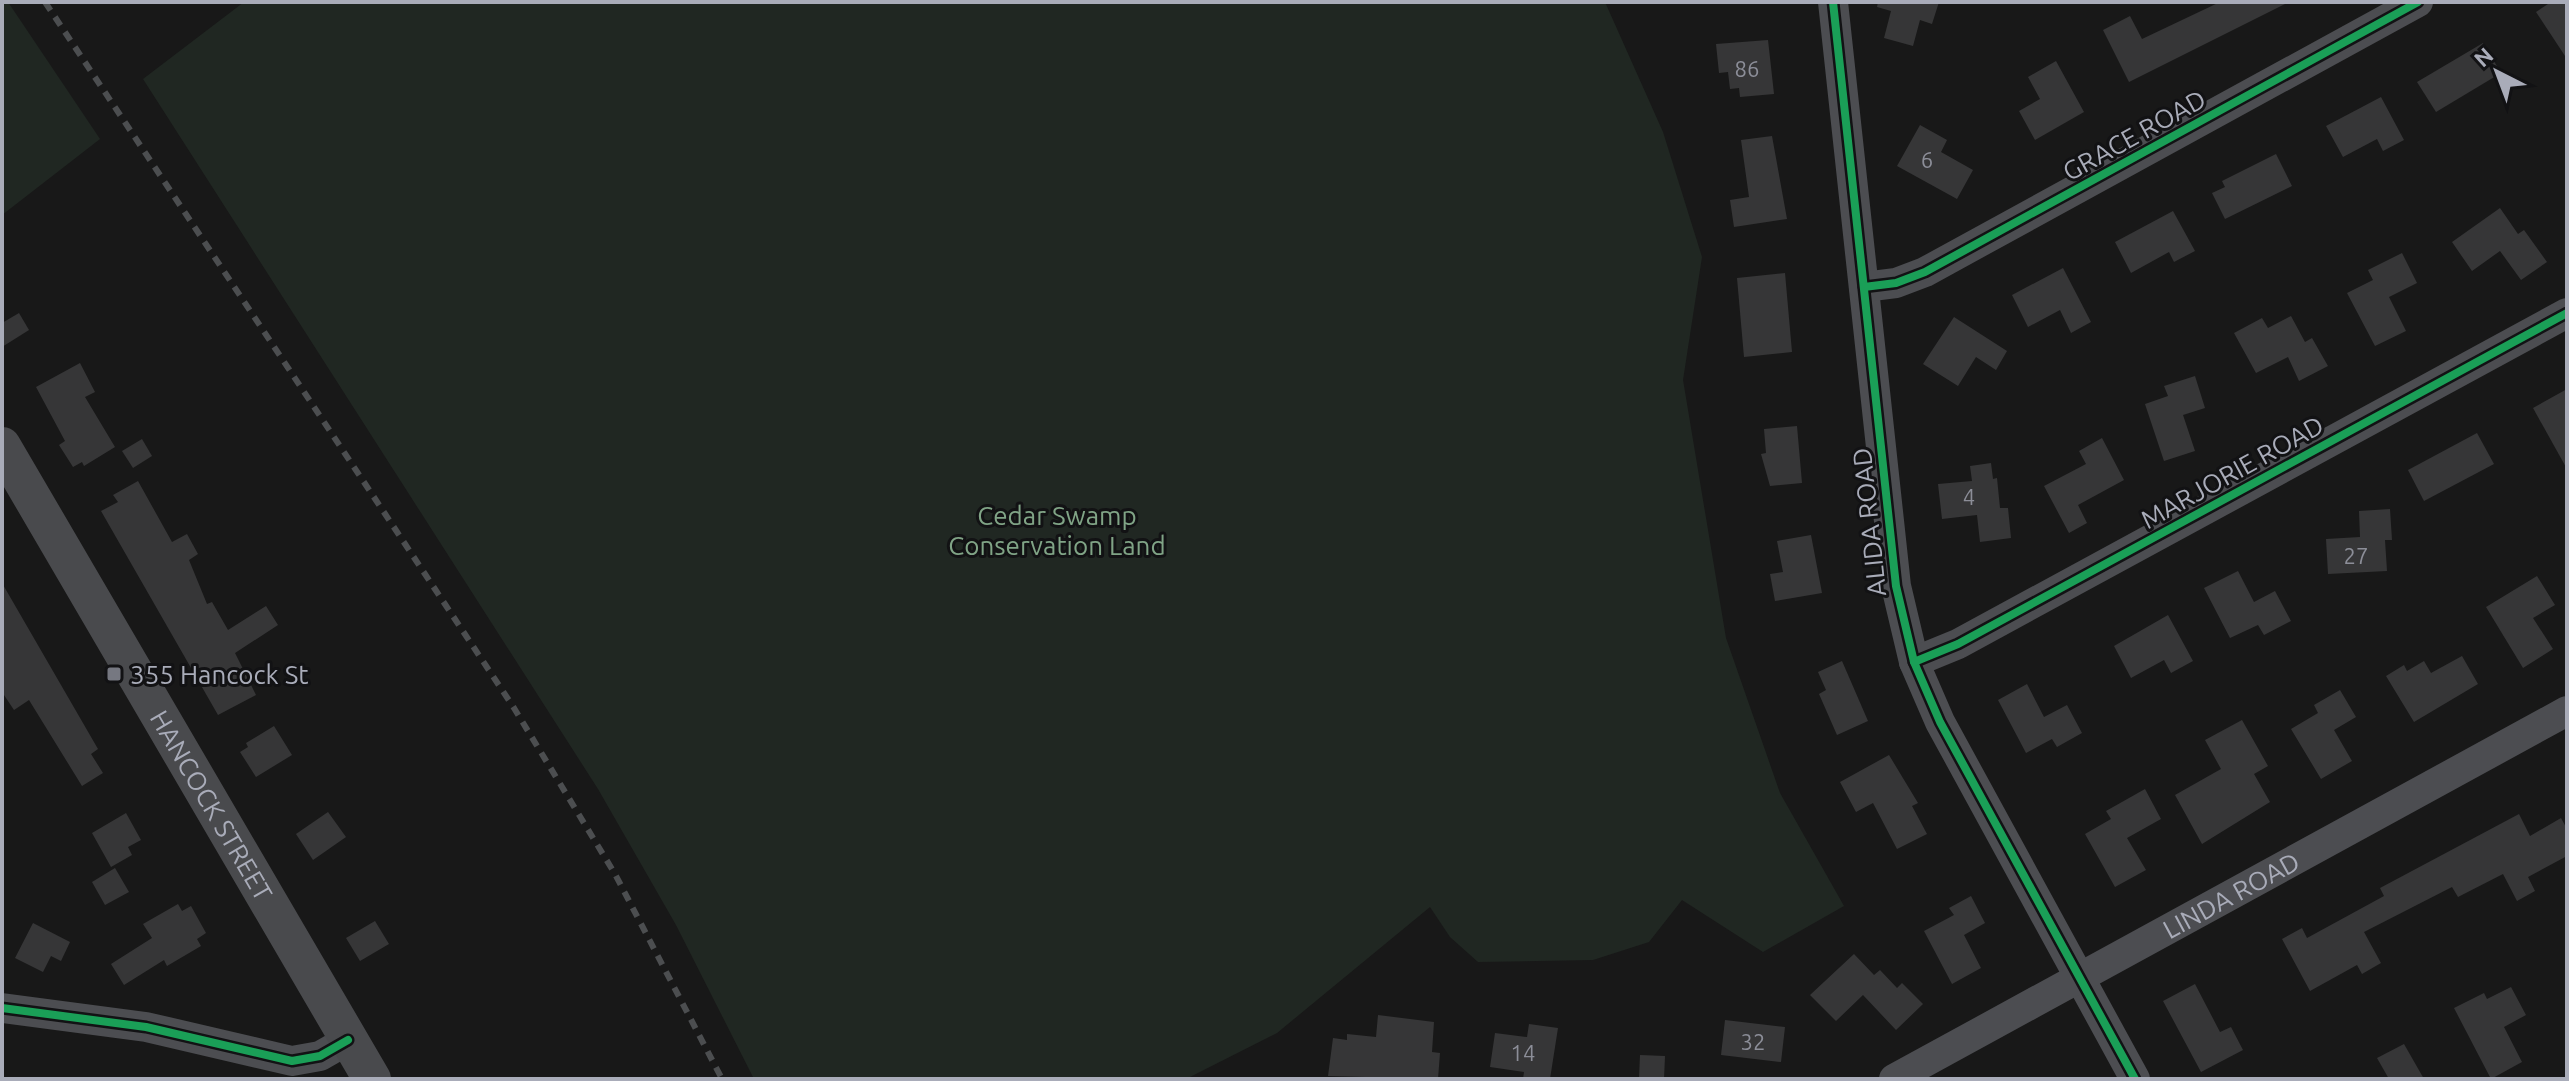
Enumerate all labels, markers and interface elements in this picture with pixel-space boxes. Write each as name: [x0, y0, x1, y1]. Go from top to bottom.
north arrow: [2457, 32, 2537, 112]
text: N: [2469, 42, 2498, 72]
house number: 86: [1735, 56, 1759, 81]
street label: GRACE ROAD: [2058, 84, 2210, 186]
house number: 6: [1921, 147, 1933, 172]
street label: MARJORIE ROAD: [2136, 410, 2328, 534]
street label: ALIDA ROAD: [1847, 446, 1891, 598]
house number: 4: [1963, 484, 1975, 509]
park label: Cedar Swamp Conservation Land: [948, 501, 1166, 560]
house number: 27: [2344, 543, 2368, 568]
place label: 355 Hancock St: [130, 660, 309, 689]
marker: 355 Hancock St: [105, 665, 123, 683]
street label: HANCOCK STREET: [145, 705, 279, 905]
street label: LINDA ROAD: [2158, 846, 2304, 944]
house number: 32: [1741, 1029, 1765, 1054]
house number: 14: [1511, 1040, 1535, 1065]

